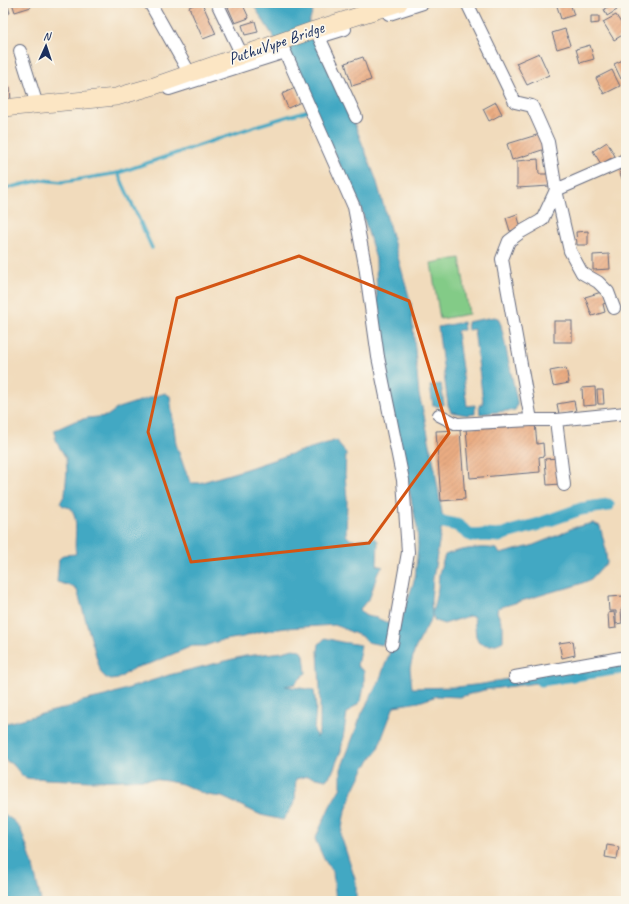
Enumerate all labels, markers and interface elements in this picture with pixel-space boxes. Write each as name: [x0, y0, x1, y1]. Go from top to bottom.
street label: PuthuVype Bridge: [225, 16, 328, 69]
north arrow: [26, 26, 66, 66]
text: N: [43, 29, 52, 43]

